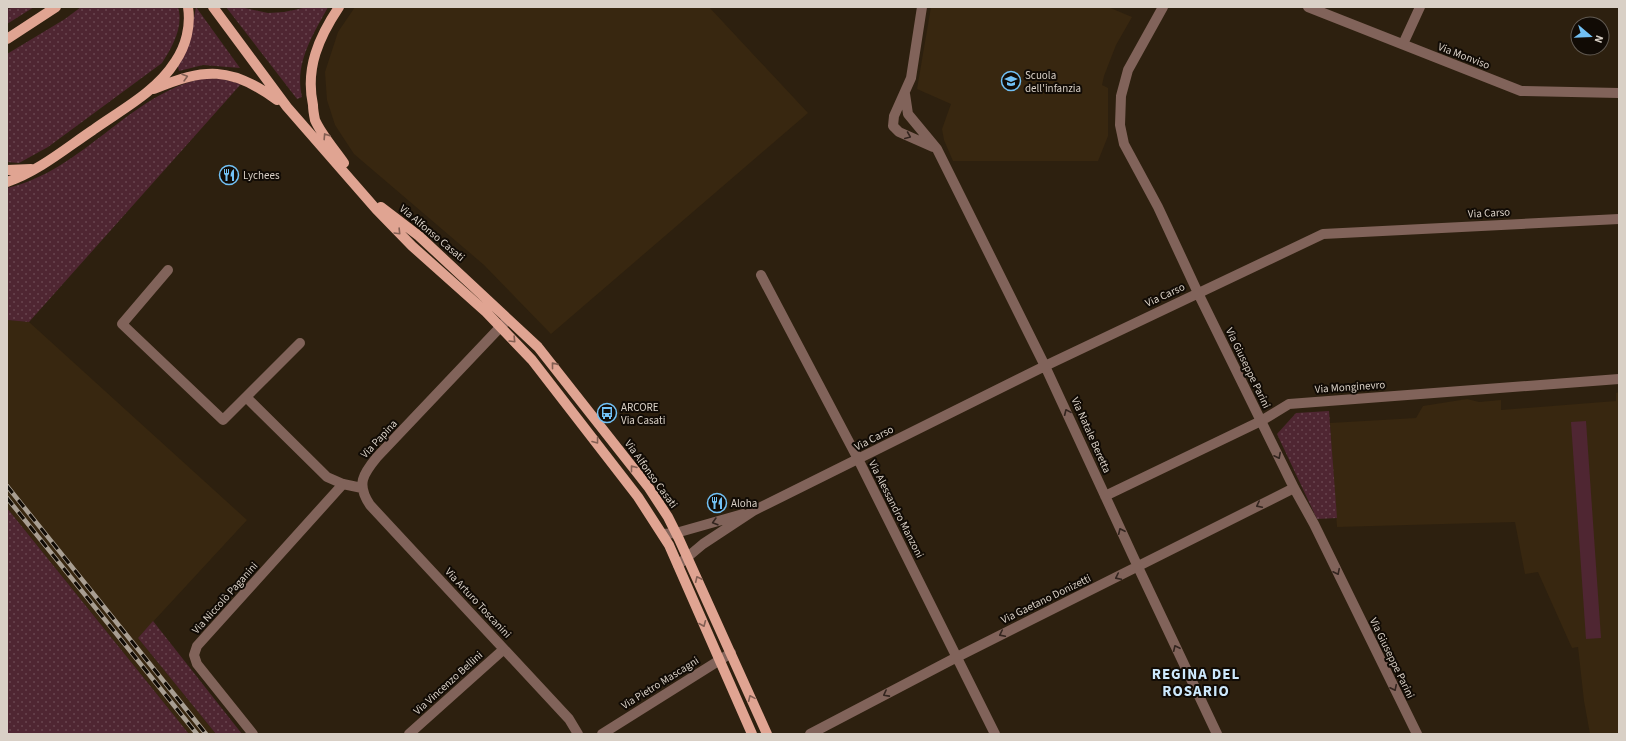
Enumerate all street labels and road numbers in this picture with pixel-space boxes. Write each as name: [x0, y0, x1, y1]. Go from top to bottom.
street label: Via Monviso: [1436, 39, 1492, 73]
street label: Via Alfonso Casati: [396, 201, 468, 265]
street label: Via Carso: [1467, 204, 1511, 222]
street label: Via Carso: [1143, 279, 1187, 311]
street label: Via Giuseppe Parini: [1222, 325, 1274, 411]
street label: Via Monginevro: [1314, 377, 1386, 397]
street label: Via Natale Beretta: [1068, 395, 1114, 475]
street label: Via Papina: [357, 416, 401, 462]
street label: Via Carso: [852, 422, 896, 454]
street label: Via Alfonso Casati: [621, 437, 681, 511]
street label: Via Alessandro Manzoni: [865, 458, 927, 560]
street label: Via Niccolò Paganini: [189, 559, 261, 637]
street label: Via Arturo Toscanini: [441, 565, 515, 641]
street label: Via Gaetano Donizetti: [999, 571, 1093, 627]
street label: Via Giuseppe Parini: [1366, 615, 1418, 701]
street label: Via Vincenzo Bellini: [410, 648, 486, 718]
street label: Via Pietro Mascagni: [618, 653, 702, 713]

